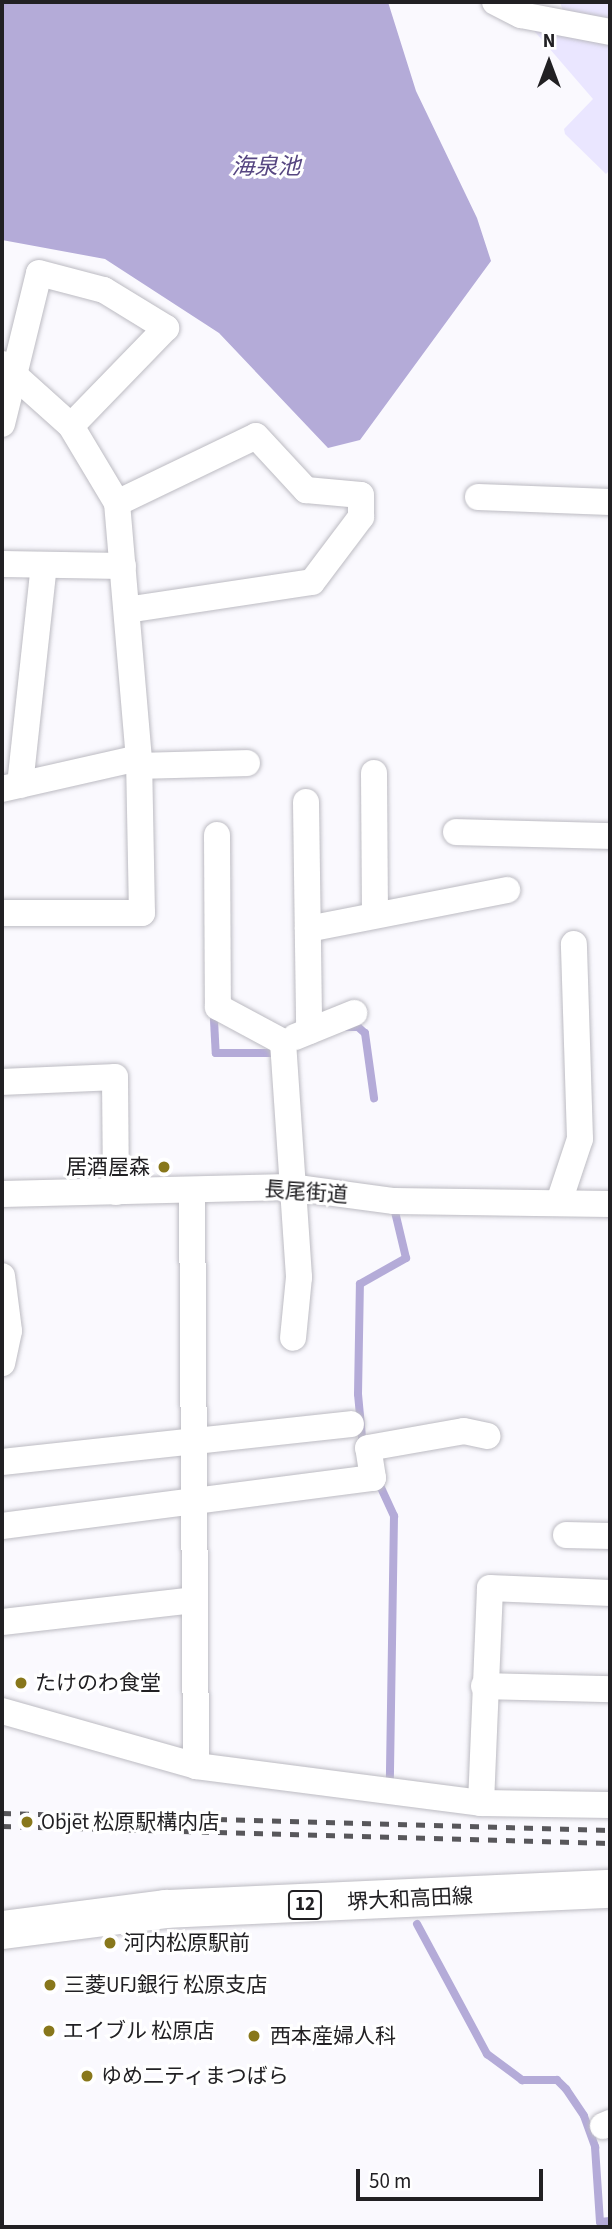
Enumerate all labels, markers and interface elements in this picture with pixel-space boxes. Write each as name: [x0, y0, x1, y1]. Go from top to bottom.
north arrow: [514, 28, 584, 98]
text: N: [543, 28, 555, 55]
water label: 海泉池: [232, 153, 300, 181]
place label: 居酒屋森: [66, 1154, 150, 1180]
marker: 居酒屋森: [156, 1159, 172, 1175]
street label: 長尾街道: [263, 1177, 349, 1207]
place label: たけのわ食堂: [35, 1670, 161, 1696]
marker: たけのわ食堂: [13, 1675, 29, 1691]
place label: Objet 松原駅構内店: [41, 1809, 219, 1835]
marker: Objet 松原駅構内店: [19, 1814, 35, 1830]
street label: 堺大和高田線: [346, 1883, 474, 1915]
road number: 12: [288, 1890, 322, 1921]
place label: 河内松原駅前: [124, 1930, 250, 1956]
marker: 河内松原駅前: [102, 1935, 118, 1951]
place label: 三菱UFJ銀行 松原支店: [64, 1972, 267, 1998]
marker: 三菱UFJ銀行 松原支店: [42, 1977, 58, 1993]
place label: エイブル 松原店: [63, 2018, 214, 2044]
marker: エイブル 松原店: [41, 2023, 57, 2039]
place label: 西本産婦人科: [270, 2023, 396, 2049]
marker: 西本産婦人科: [244, 2026, 264, 2046]
place label: ゆめ二ティまつばら: [101, 2063, 290, 2089]
marker: ゆめ二ティまつばら: [79, 2068, 95, 2084]
scale bar: [360, 2156, 547, 2200]
text: 50 m: [369, 2166, 411, 2196]

